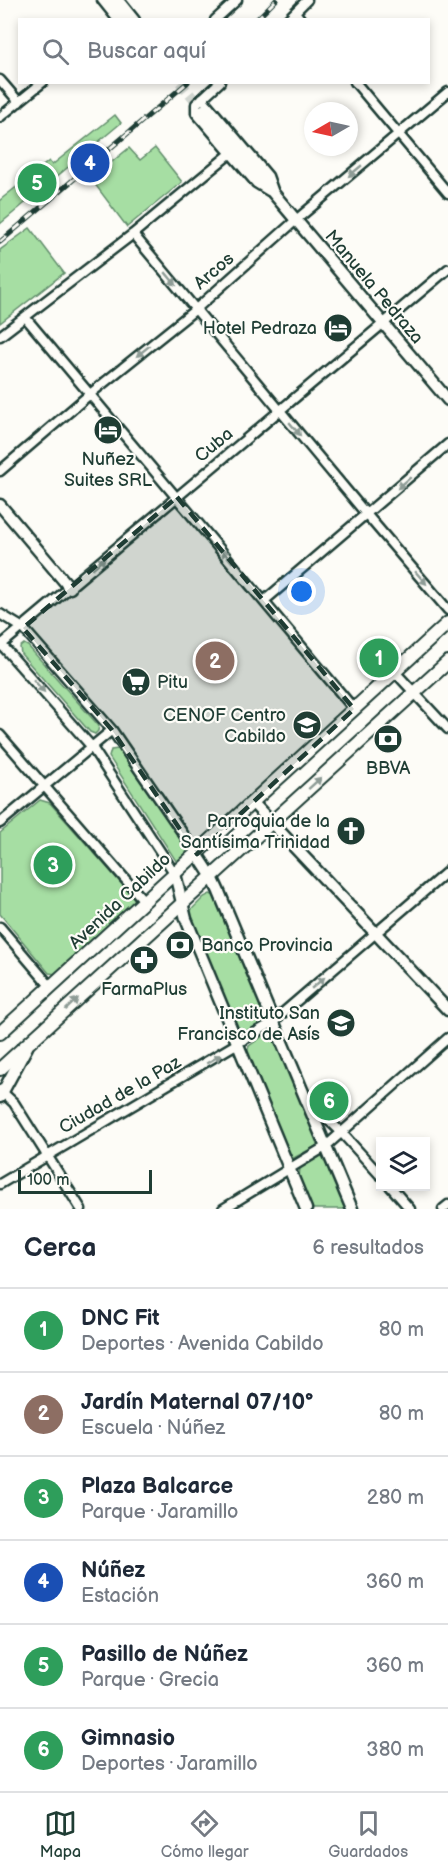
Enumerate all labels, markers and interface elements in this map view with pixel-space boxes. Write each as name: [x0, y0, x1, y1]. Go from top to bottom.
search box: [18, 18, 430, 84]
icon: search: [39, 35, 72, 68]
text: Buscar aquí: [87, 38, 206, 65]
north arrow: [304, 102, 358, 156]
pin: 4: [70, 140, 110, 186]
pin: 5: [18, 160, 57, 206]
one-way arrow: [348, 164, 363, 177]
street label: Manuela Pedraza: [320, 226, 428, 348]
street label: Arcos: [190, 248, 238, 294]
one-way arrow: [164, 271, 177, 287]
hotel icon: Hotel Pedraza: [322, 312, 354, 344]
place label: Hotel Pedraza: [203, 318, 317, 339]
one-way arrow: [135, 345, 150, 357]
hotel icon: Nuñez Suites SRL: [92, 414, 124, 446]
one-way arrow: [288, 421, 301, 436]
street label: Cuba: [191, 423, 237, 467]
place label: Nuñez Suites SRL: [64, 449, 153, 491]
one-way arrow: [397, 476, 412, 489]
one-way arrow: [220, 548, 233, 564]
one-way arrow: [91, 556, 107, 569]
one-way arrow: [414, 570, 427, 585]
your location: [287, 577, 316, 606]
pin: 1: [360, 636, 398, 680]
pin: 2: [196, 638, 234, 684]
supermarket icon: Pitu: [120, 666, 152, 698]
place label: Pitu: [157, 672, 188, 693]
one-way arrow: [32, 678, 45, 693]
place label: CENOF Centro Cabildo: [163, 705, 286, 747]
school or university icon: CENOF Centro Cabildo: [291, 709, 323, 741]
bank icon: BBVA: [372, 723, 404, 755]
place label: BBVA: [366, 758, 410, 779]
one-way arrow: [307, 777, 322, 790]
place label: Parroquia de la Santísima Trinidad: [181, 811, 330, 853]
church icon: Parroquia de la Santísima Trinidad: [335, 815, 367, 847]
pin: 3: [34, 842, 72, 888]
street label: Avenida Cabildo: [65, 849, 175, 953]
bank icon: Banco Provincia: [164, 929, 196, 961]
place label: Banco Provincia: [201, 935, 333, 956]
pharmacy icon: FarmaPlus: [128, 944, 160, 976]
one-way arrow: [310, 977, 326, 990]
place label: FarmaPlus: [101, 979, 187, 1000]
one-way arrow: [64, 997, 79, 1011]
place label: Instituto San Francisco de Asís: [177, 1003, 320, 1045]
school or university icon: Instituto San Francisco de Asís: [325, 1007, 357, 1039]
street label: Ciudad de la Paz: [55, 1051, 185, 1138]
one-way arrow: [206, 1054, 223, 1064]
pin: 6: [310, 1078, 348, 1124]
map controls: [376, 1137, 430, 1191]
button: layers: [376, 1137, 430, 1191]
scale bar: [18, 1167, 152, 1194]
text: 100 m: [27, 1171, 70, 1190]
text: Cerca: [24, 1233, 96, 1264]
text: 6 resultados: [313, 1236, 424, 1260]
text: DNC Fit: [81, 1305, 160, 1332]
text: 1: [39, 1318, 48, 1342]
text: 80 m: [379, 1318, 424, 1342]
text: Deportes · Avenida Cabildo: [81, 1332, 324, 1356]
text: Jardín Maternal 07/10°: [81, 1389, 313, 1416]
text: 2: [38, 1402, 49, 1426]
text: 80 m: [379, 1402, 424, 1426]
text: Escuela · Núñez: [81, 1416, 225, 1440]
text: Plaza Balcarce: [81, 1473, 233, 1500]
text: 3: [38, 1486, 49, 1510]
text: 280 m: [367, 1486, 424, 1510]
text: Parque · Jaramillo: [81, 1500, 238, 1524]
text: Núñez: [81, 1557, 145, 1584]
text: 4: [38, 1570, 49, 1594]
text: 360 m: [366, 1570, 424, 1594]
text: Estación: [81, 1584, 159, 1608]
text: Pasillo de Núñez: [81, 1641, 248, 1668]
text: 5: [38, 1654, 49, 1678]
text: 360 m: [366, 1654, 424, 1678]
text: Parque · Grecia: [81, 1668, 219, 1692]
text: Gimnasio: [81, 1725, 175, 1752]
text: 6: [37, 1738, 50, 1762]
text: 380 m: [366, 1738, 424, 1762]
text: Deportes · Jaramillo: [81, 1752, 258, 1776]
tab: Mapa: [40, 1807, 81, 1862]
tab: Cómo llegar: [161, 1807, 249, 1862]
tab: Guardados: [328, 1807, 408, 1862]

